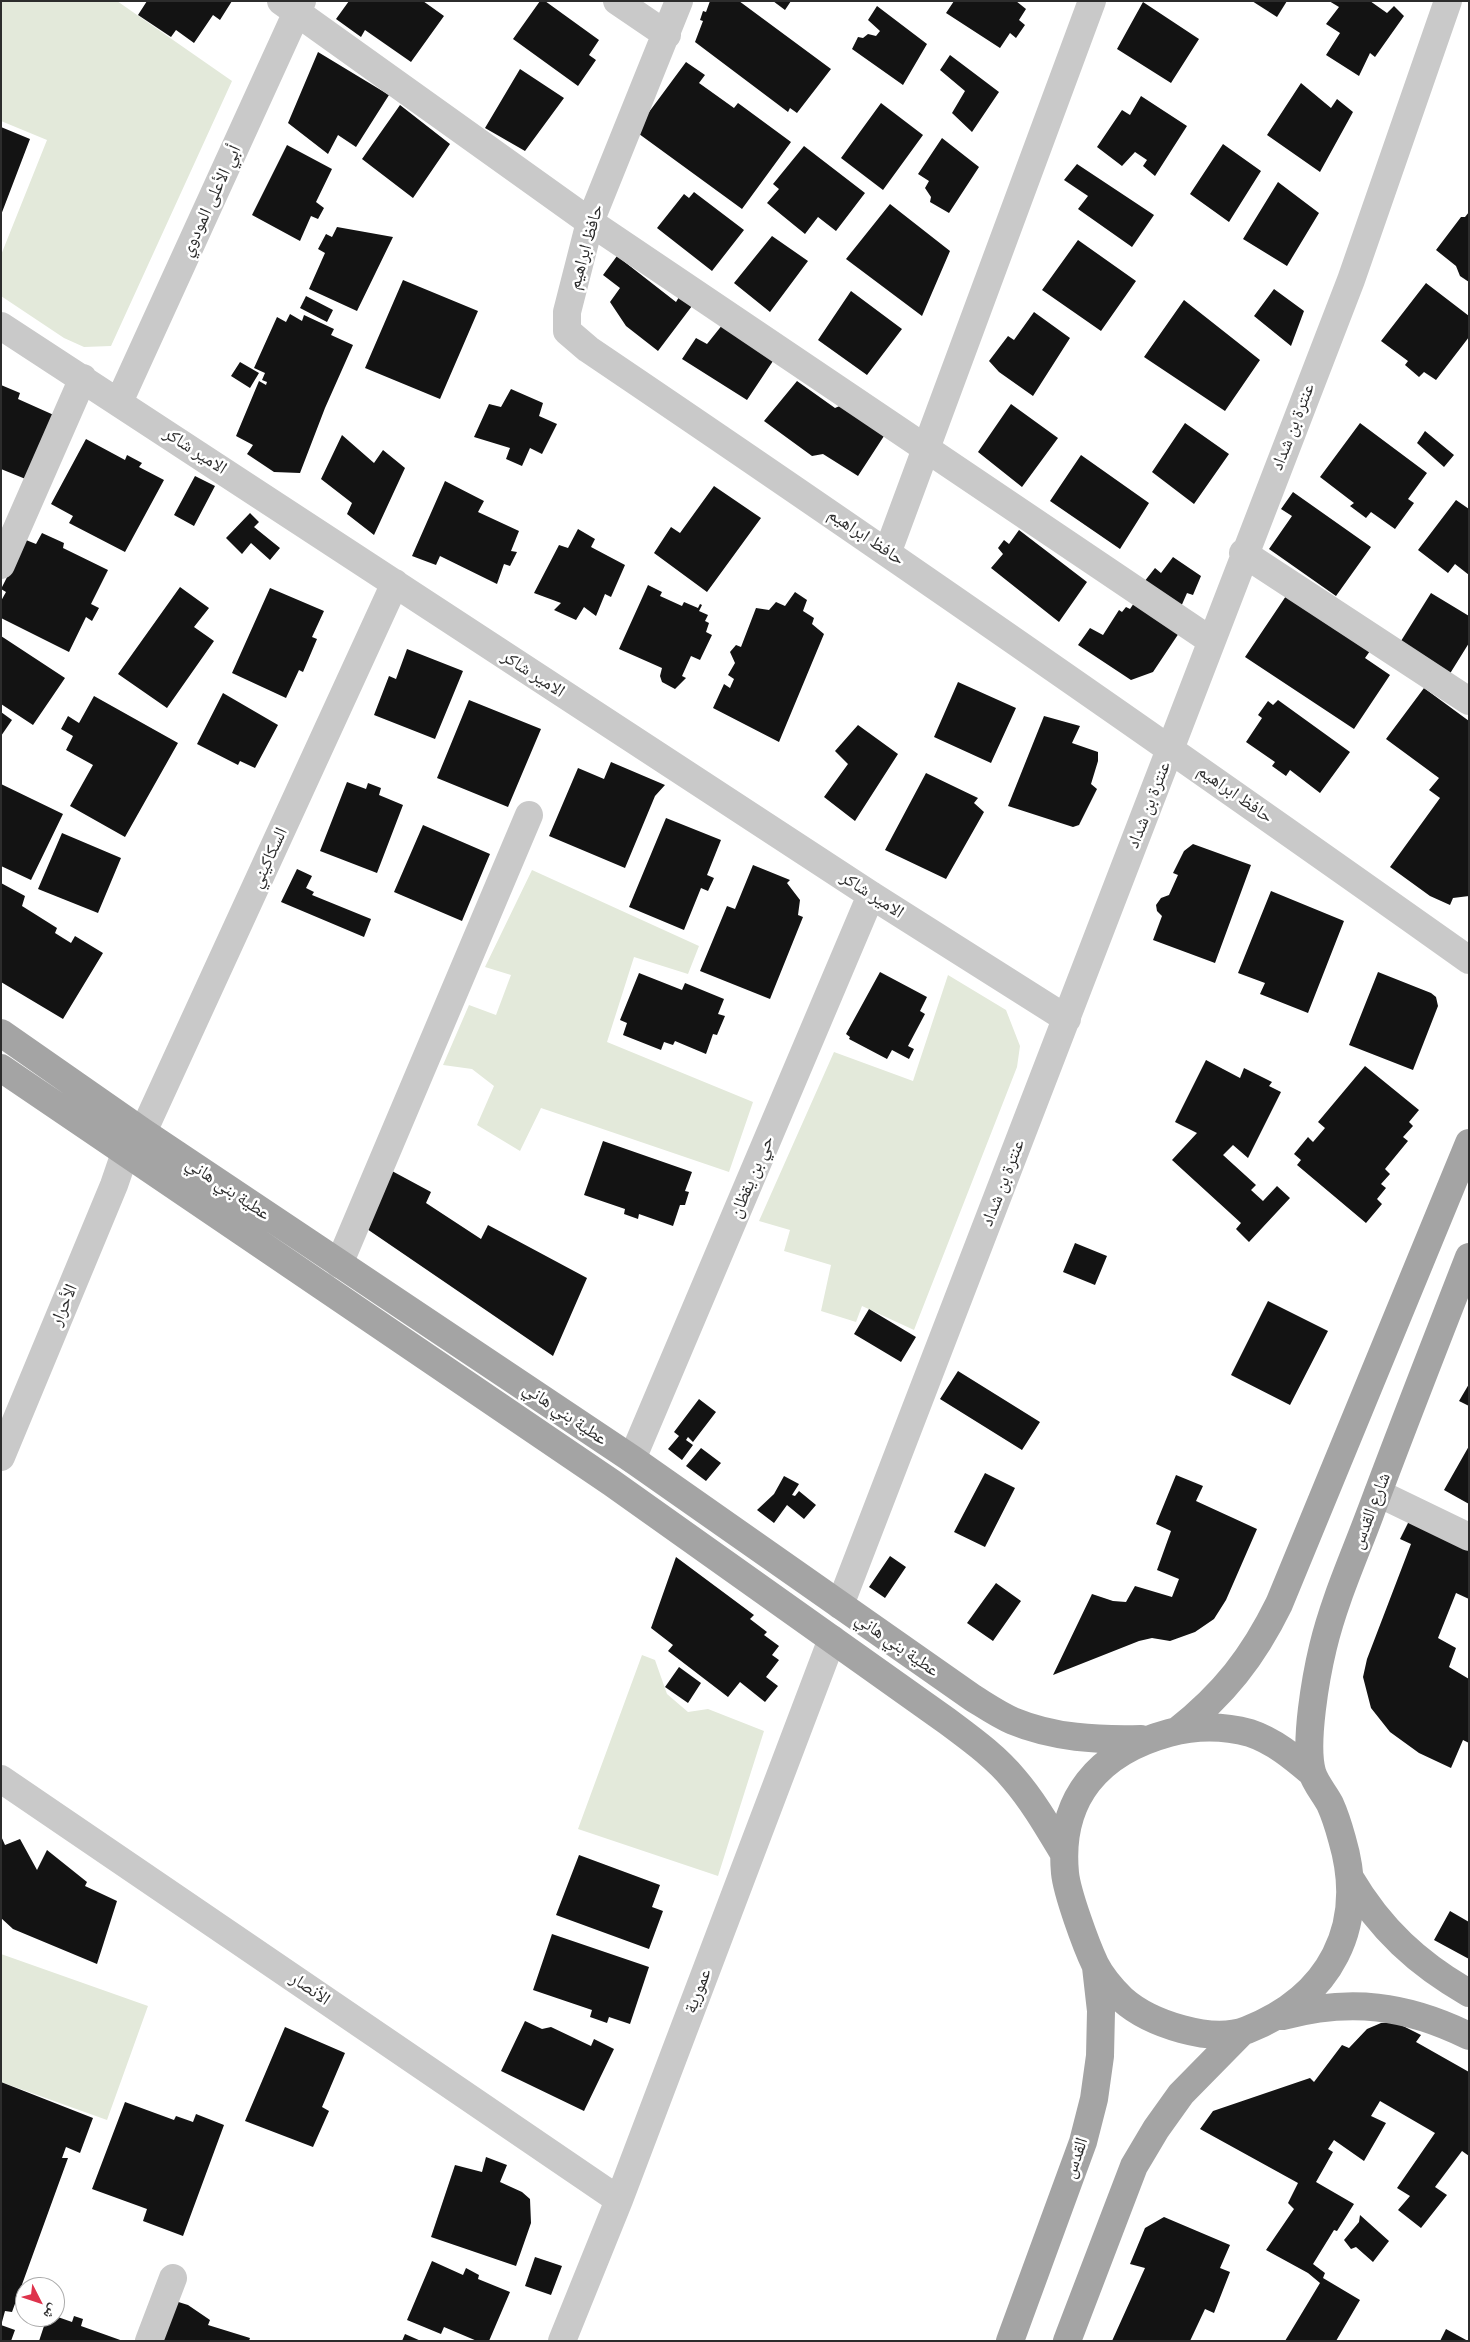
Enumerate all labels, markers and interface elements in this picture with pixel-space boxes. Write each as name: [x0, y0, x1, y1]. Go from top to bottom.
street label: أبي الأعلى المودوي: [176, 142, 246, 260]
street label: حافظ ابراهيم: [564, 202, 608, 292]
street label: عنترة بن شداد: [1267, 380, 1319, 474]
street label: الامير شاكر: [159, 423, 231, 479]
street label: حافظ ابراهيم: [824, 504, 908, 570]
street label: الامير شاكر: [497, 646, 569, 702]
street label: عنترة بن شداد: [1123, 758, 1175, 852]
street label: حافظ ابراهيم: [1193, 760, 1277, 828]
street label: السكاكيني: [246, 824, 292, 892]
street label: الامير شاكر: [836, 867, 908, 923]
street label: حي بن يقظان: [725, 1133, 779, 1221]
street label: عنترة بن شداد: [977, 1136, 1029, 1230]
street label: عطية بني هاني: [182, 1153, 274, 1225]
street label: الأحرار: [46, 1281, 82, 1329]
street label: عطية بني هاني: [519, 1378, 611, 1450]
street label: شارع القدس: [1347, 1470, 1395, 1552]
street label: عطية بني هاني: [851, 1608, 943, 1682]
street label: عمورية: [680, 1966, 716, 2016]
street label: الأنصار: [286, 1968, 334, 2010]
street label: القدس: [1059, 2135, 1093, 2181]
north arrow: [15, 2277, 65, 2327]
text: ش: [40, 2300, 62, 2323]

